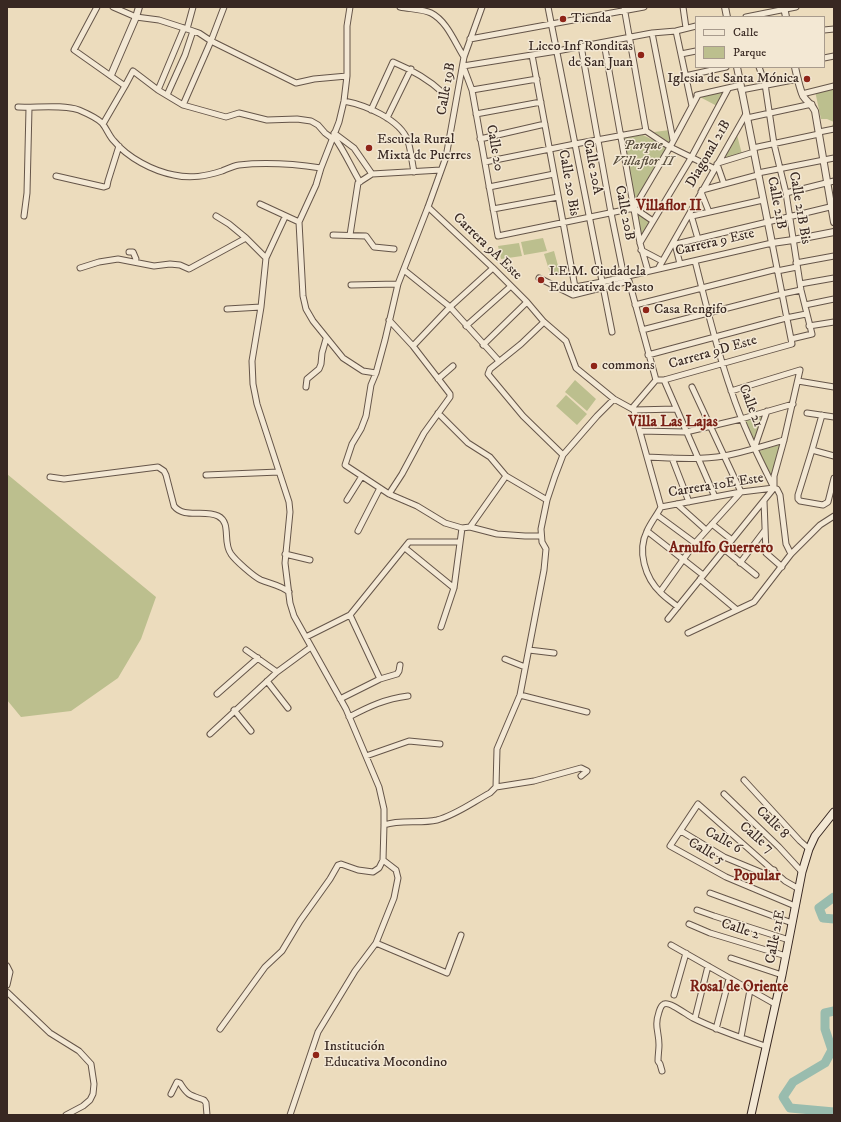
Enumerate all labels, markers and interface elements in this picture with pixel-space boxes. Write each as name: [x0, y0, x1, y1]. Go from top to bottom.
place label: Tienda: [571, 11, 611, 27]
marker: Tienda: [558, 14, 568, 24]
legend: [695, 16, 825, 68]
text: Calle: [733, 25, 758, 40]
place label: Liceo Inf Ronditas de San Juan: [528, 39, 633, 72]
text: Parque: [733, 45, 766, 60]
marker: Liceo Inf Ronditas de San Juan: [636, 50, 646, 60]
street label: Calle 19B: [434, 61, 460, 117]
place label: Iglesia de Santa Mónica: [667, 71, 799, 87]
marker: Iglesia de Santa Mónica: [802, 74, 812, 84]
street label: Diagonal 21B: [683, 117, 735, 191]
street label: Calle 20: [482, 123, 506, 173]
place label: Escuela Rural Mixta de Puerres: [377, 132, 471, 164]
street label: Calle 20A: [578, 138, 606, 196]
park label: Parque Villaflor II: [613, 138, 673, 170]
marker: Escuela Rural Mixta de Puerres: [364, 143, 374, 153]
street label: Calle 20 Bis: [554, 149, 582, 217]
street label: Calle 21B Bis: [784, 170, 814, 246]
street label: Calle 21B: [763, 175, 789, 231]
street label: Calle 20B: [610, 184, 638, 242]
district label: Villaflor II: [636, 198, 702, 216]
street label: Carrera 9A Este: [449, 210, 525, 284]
street label: Carrera 9 Este: [674, 226, 756, 260]
place label: I.E.M. Ciudadela Educativa de Pasto: [549, 264, 654, 296]
marker: I.E.M. Ciudadela Educativa de Pasto: [536, 275, 546, 285]
place label: Casa Rengifo: [654, 302, 727, 318]
marker: Casa Rengifo: [641, 305, 651, 315]
street label: Carrera 9D Este: [667, 332, 759, 374]
place label: commons: [602, 358, 655, 374]
marker: commons: [589, 361, 599, 371]
street label: Calle 21: [734, 382, 766, 430]
district label: Villa Las Lajas: [628, 414, 718, 432]
street label: Carrera 10E Este: [667, 470, 765, 502]
district label: Arnulfo Guerrero: [669, 540, 773, 558]
street label: Calle 8: [752, 803, 792, 843]
street label: Calle 7: [735, 819, 777, 857]
street label: Calle 6: [702, 824, 744, 858]
street label: Calle 5: [685, 835, 727, 869]
district label: Popular: [734, 868, 780, 886]
street label: Calle 21E: [763, 909, 789, 965]
street label: Calle 2: [719, 916, 761, 944]
district label: Rosal de Oriente: [690, 979, 788, 997]
place label: Institución Educativa Mocondino: [324, 1039, 447, 1072]
marker: Institución Educativa Mocondino: [311, 1050, 321, 1060]

